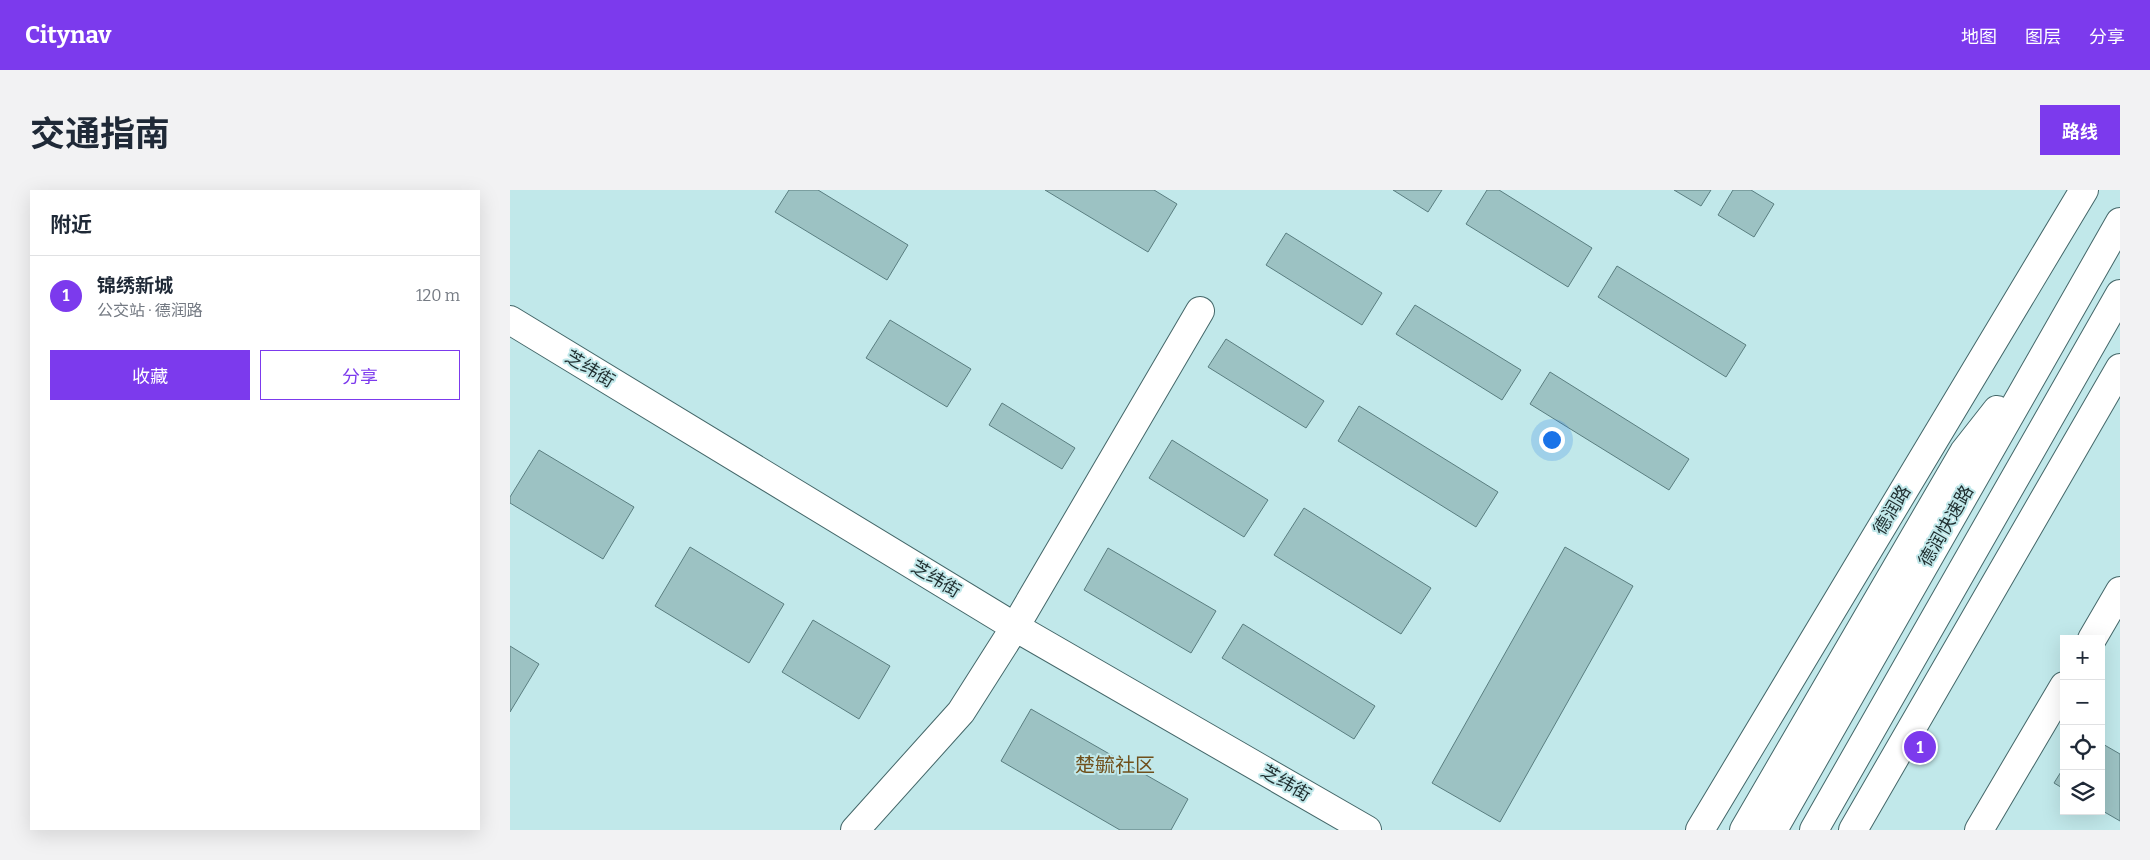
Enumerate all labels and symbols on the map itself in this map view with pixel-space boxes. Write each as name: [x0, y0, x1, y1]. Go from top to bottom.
street label: 芝纬街: [561, 346, 619, 392]
your location: [1539, 427, 1565, 453]
street label: 德润路: [1869, 481, 1915, 539]
street label: 德润快速路: [1914, 482, 1978, 570]
street label: 芝纬街: [907, 556, 965, 602]
pin: 1: [1904, 728, 1936, 766]
district label: 楚毓社区: [1075, 753, 1155, 777]
street label: 芝纬街: [1257, 760, 1315, 806]

